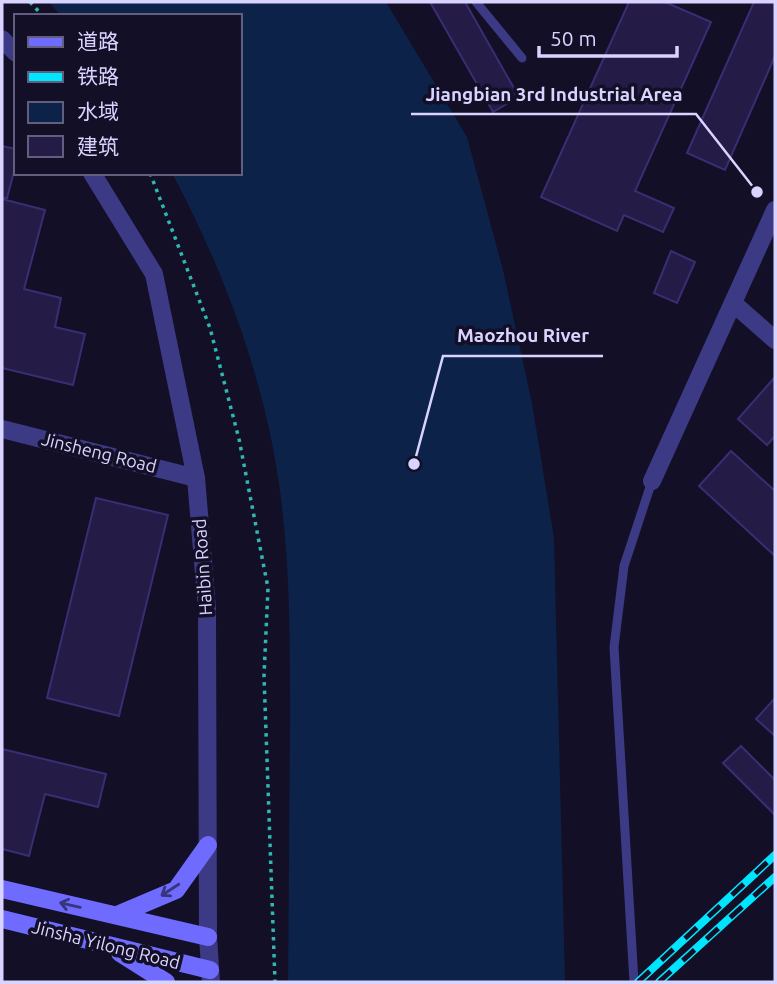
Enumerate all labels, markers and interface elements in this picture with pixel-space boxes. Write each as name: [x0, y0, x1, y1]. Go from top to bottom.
legend: [14, 14, 242, 175]
scale bar: [539, 14, 677, 58]
text: 50 m: [550, 26, 597, 50]
text: 道路: [77, 29, 119, 53]
text: 铁路: [77, 64, 119, 88]
callout: Jiangbian 3rd Industrial Area: [411, 74, 696, 114]
text: Jiangbian 3rd Industrial Area: [425, 83, 683, 105]
text: 水域: [77, 99, 119, 123]
text: 建筑: [77, 134, 119, 158]
callout: Maozhou River: [443, 316, 603, 356]
text: Maozhou River: [457, 324, 589, 346]
street label: Jinsheng Road: [40, 428, 159, 476]
street label: Haibin Road: [189, 518, 215, 616]
one-way arrow: [161, 883, 180, 898]
one-way arrow: [59, 898, 82, 911]
street label: Jinsha Yilong Road: [30, 916, 182, 972]

